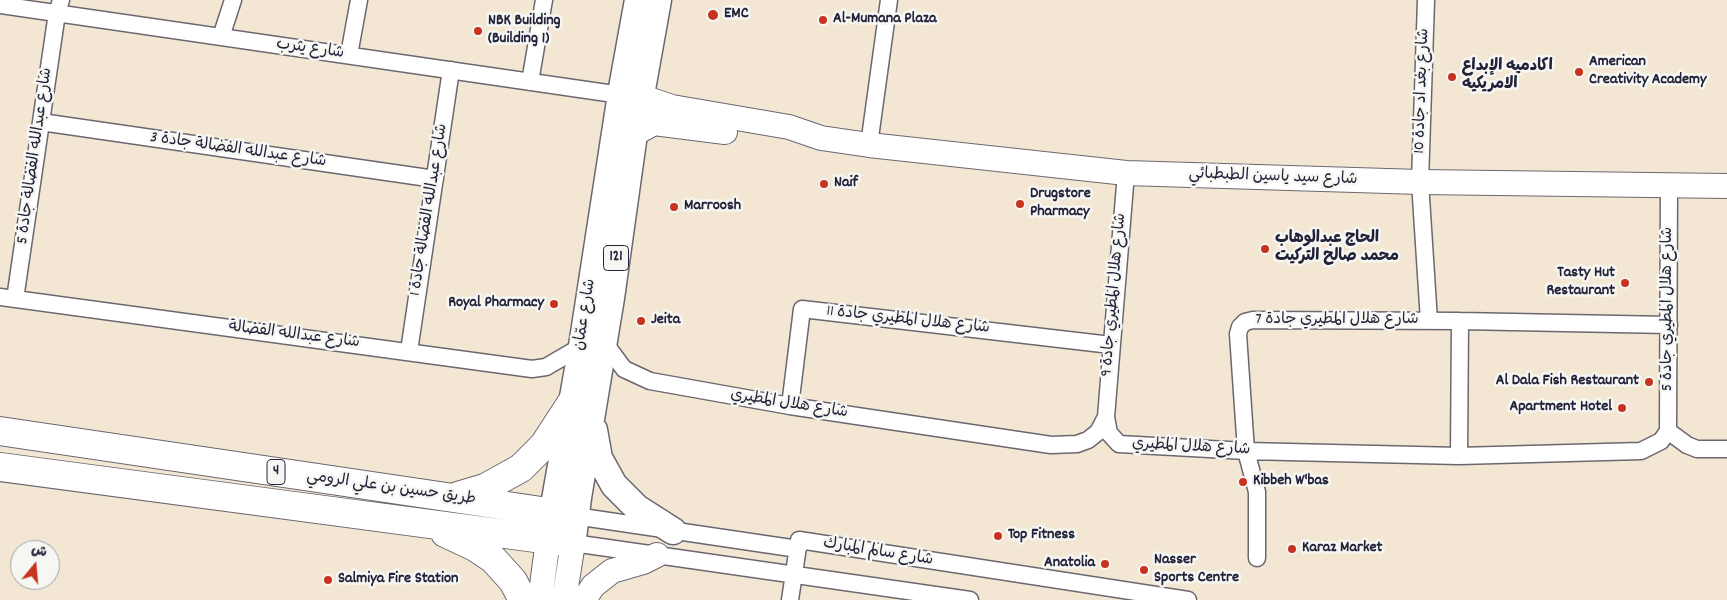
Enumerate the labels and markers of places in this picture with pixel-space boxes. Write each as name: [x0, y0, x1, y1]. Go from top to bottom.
place label: EMC: [724, 5, 749, 25]
marker: EMC: [706, 8, 720, 22]
place label: Al-Mumana Plaza: [833, 10, 937, 30]
place label: NBK Building (Building 1): [488, 12, 561, 50]
marker: Al-Mumana Plaza: [817, 14, 829, 26]
marker: NBK Building (Building 1): [472, 25, 484, 37]
place label: American Creativity Academy: [1589, 53, 1707, 91]
place label: اكادميه الإبداع الامريكيه: [1462, 58, 1553, 96]
marker: American Creativity Academy: [1573, 66, 1585, 78]
marker: اكادميه الإبداع الامريكيه: [1446, 71, 1458, 83]
place label: Naif: [834, 174, 858, 194]
marker: Naif: [818, 178, 830, 190]
place label: Drugstore Pharmacy: [1030, 185, 1091, 223]
place label: Marroosh: [684, 197, 741, 217]
marker: Drugstore Pharmacy: [1014, 198, 1026, 210]
marker: Marroosh: [668, 201, 680, 213]
place label: الحاج عبدالوهاب محمد صالح التركيت: [1275, 230, 1399, 268]
marker: الحاج عبدالوهاب محمد صالح التركيت: [1259, 243, 1271, 255]
place label: Tasty Hut Restaurant: [1546, 264, 1615, 302]
marker: Tasty Hut Restaurant: [1619, 277, 1631, 289]
place label: Royal Pharmacy: [448, 294, 544, 314]
marker: Royal Pharmacy: [548, 298, 560, 310]
place label: Jeita: [651, 311, 680, 331]
marker: Jeita: [635, 315, 647, 327]
place label: Al Dala Fish Restaurant: [1496, 372, 1639, 392]
marker: Al Dala Fish Restaurant: [1643, 376, 1655, 388]
place label: Apartment Hotel: [1509, 398, 1612, 418]
marker: Apartment Hotel: [1616, 402, 1628, 414]
place label: Kibbeh W'bas: [1253, 472, 1329, 492]
marker: Kibbeh W'bas: [1237, 476, 1249, 488]
place label: Top Fitness: [1008, 526, 1075, 546]
marker: Top Fitness: [992, 530, 1004, 542]
place label: Karaz Market: [1302, 539, 1382, 559]
marker: Karaz Market: [1286, 543, 1298, 555]
place label: Nasser Sports Centre: [1154, 551, 1239, 589]
place label: Anatolia: [1044, 554, 1095, 574]
marker: Anatolia: [1099, 558, 1111, 570]
marker: Nasser Sports Centre: [1138, 564, 1150, 576]
place label: Salmiya Fire Station: [338, 570, 458, 590]
marker: Salmiya Fire Station: [322, 574, 334, 586]

